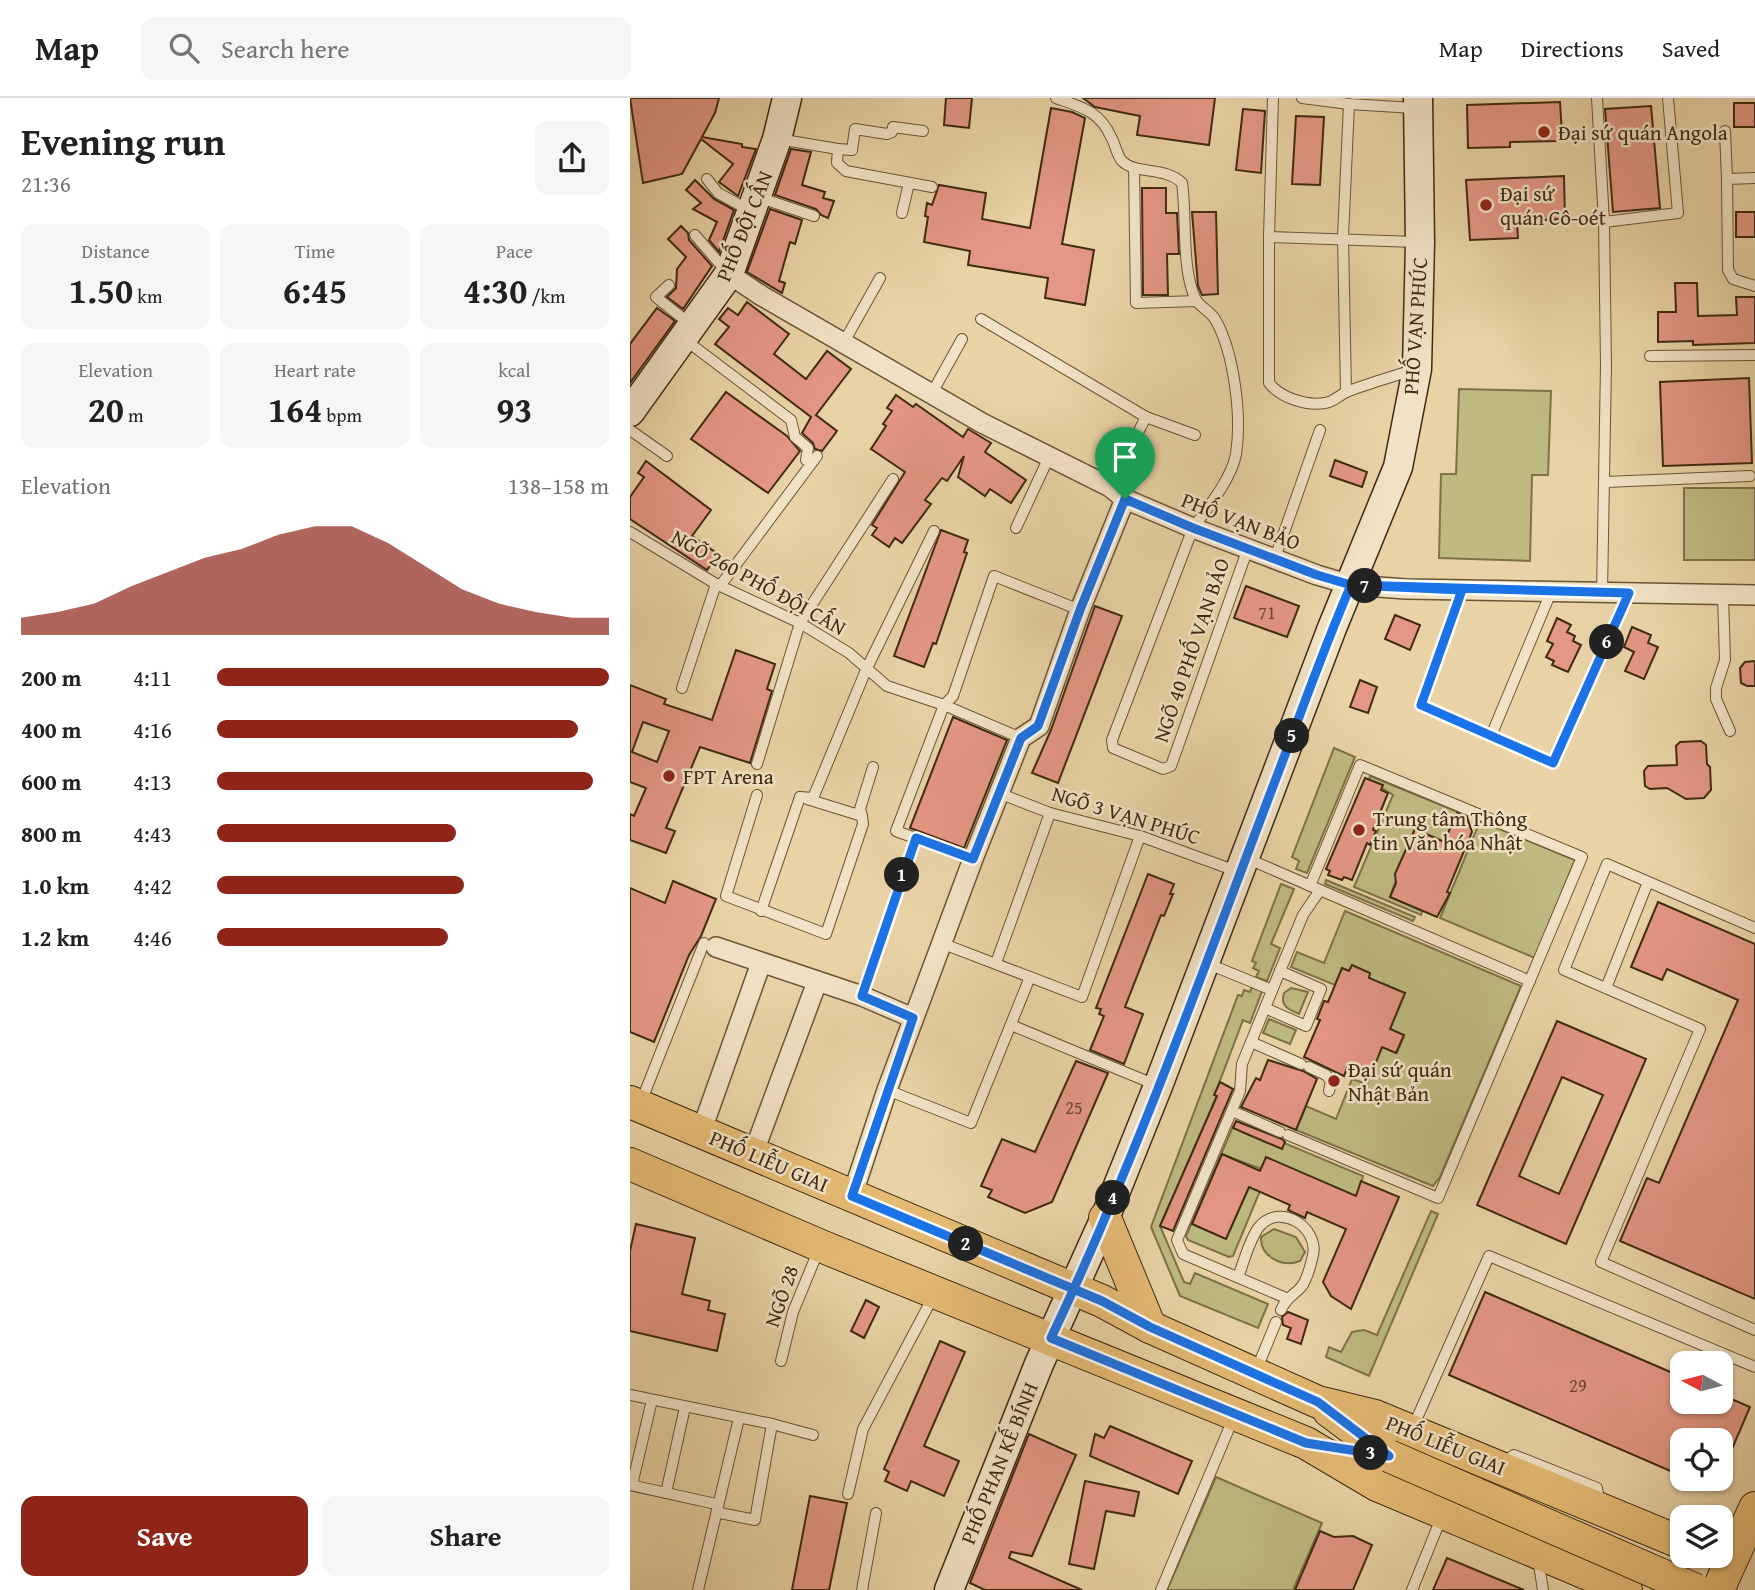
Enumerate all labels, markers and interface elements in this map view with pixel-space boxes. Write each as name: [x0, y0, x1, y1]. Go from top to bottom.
search box: [141, 17, 631, 80]
text: Map: [35, 24, 99, 72]
icon: search: [165, 29, 203, 67]
text: Search here: [221, 29, 349, 68]
text: Map: [1439, 31, 1483, 66]
text: Directions: [1521, 31, 1624, 66]
text: Saved: [1662, 31, 1720, 66]
text: Evening run: [21, 113, 225, 169]
place label: Đại sứ quán Angola: [1558, 117, 1728, 148]
button: share: [535, 121, 609, 195]
marker: Đại sứ quán Angola: [1536, 124, 1552, 140]
street label: PHỐ ĐỘI CẤN: [708, 166, 780, 286]
text: 21:36: [21, 167, 71, 200]
place label: Đại sứ quán Cô-oét: [1500, 178, 1607, 233]
marker: Đại sứ quán Cô-oét: [1478, 197, 1494, 213]
text: Distance: [82, 237, 150, 265]
text: Time: [295, 237, 335, 265]
text: Pace: [496, 237, 533, 265]
street label: PHỐ VẠN PHÚC: [1395, 256, 1435, 396]
text: 1.50: [69, 265, 133, 316]
text: 6:45: [283, 265, 347, 316]
text: 4:30: [463, 265, 527, 316]
text: km: [133, 282, 162, 310]
text: /km: [527, 282, 566, 310]
text: Elevation: [78, 356, 153, 384]
text: Heart rate: [274, 356, 356, 384]
text: kcal: [498, 356, 531, 384]
text: 20: [88, 384, 124, 435]
text: 164: [268, 384, 322, 435]
text: 93: [496, 384, 532, 435]
text: m: [124, 401, 144, 429]
text: bpm: [322, 401, 362, 429]
pin: [1095, 427, 1155, 499]
icon: arrive: [1106, 438, 1144, 476]
text: Elevation: [21, 469, 111, 502]
text: 138–158 m: [508, 469, 609, 502]
street label: PHỐ VẠN BẢO: [1177, 484, 1305, 558]
street label: NGÕ 260 PHỐ ĐỘI CẤN: [666, 521, 852, 643]
street label: NGÕ 40 PHỐ VẠN BẢO: [1145, 554, 1237, 746]
pin: 7: [1348, 568, 1382, 603]
text: 7: [1360, 571, 1369, 599]
house number: 71: [1258, 599, 1276, 626]
pin: 6: [1590, 624, 1625, 660]
text: 6: [1602, 627, 1611, 655]
text: 200 m: [21, 661, 82, 694]
text: 4:11: [133, 661, 172, 694]
text: 400 m: [21, 713, 82, 746]
text: 4:16: [133, 713, 172, 746]
pin: 5: [1274, 718, 1310, 754]
text: 5: [1287, 721, 1296, 749]
place label: FPT Arena: [683, 761, 774, 792]
text: 600 m: [21, 765, 82, 798]
text: 4:13: [133, 765, 172, 798]
marker: FPT Arena: [661, 768, 677, 784]
street label: NGÕ 3 VẠN PHÚC: [1048, 778, 1204, 852]
place label: Trung tâm Thông tin Văn hóa Nhật: [1373, 803, 1528, 858]
text: 800 m: [21, 817, 82, 850]
text: 4:43: [133, 817, 172, 850]
marker: Trung tâm Thông tin Văn hóa Nhật: [1351, 822, 1367, 838]
pin: 1: [884, 858, 920, 892]
text: 1: [897, 860, 906, 888]
text: 1.0 km: [21, 869, 89, 902]
text: 4:42: [133, 869, 172, 902]
text: 1.2 km: [21, 921, 89, 954]
text: 4:46: [133, 921, 172, 954]
place label: Đại sứ quán Nhật Bản: [1348, 1054, 1452, 1109]
marker: Đại sứ quán Nhật Bản: [1326, 1073, 1342, 1089]
house number: 25: [1065, 1094, 1083, 1121]
street label: PHỐ LIỄU GIAI: [705, 1122, 833, 1200]
pin: 4: [1096, 1180, 1130, 1216]
text: 4: [1108, 1183, 1117, 1211]
pin: 2: [948, 1226, 984, 1262]
text: 2: [961, 1229, 970, 1257]
street label: NGÕ 28: [756, 1261, 806, 1331]
north arrow: [1670, 1351, 1732, 1414]
map controls: [1670, 1351, 1733, 1568]
house number: 29: [1569, 1372, 1587, 1399]
street label: PHỐ PHAN KẾ BÍNH: [952, 1377, 1046, 1549]
street label: PHỐ LIỄU GIAI: [1382, 1407, 1510, 1483]
button: locate: [1670, 1428, 1733, 1491]
pin: 3: [1354, 1436, 1388, 1470]
text: 3: [1366, 1438, 1375, 1466]
button: Save: [21, 1496, 308, 1576]
button: Share: [322, 1496, 609, 1576]
button: layers: [1670, 1505, 1733, 1568]

